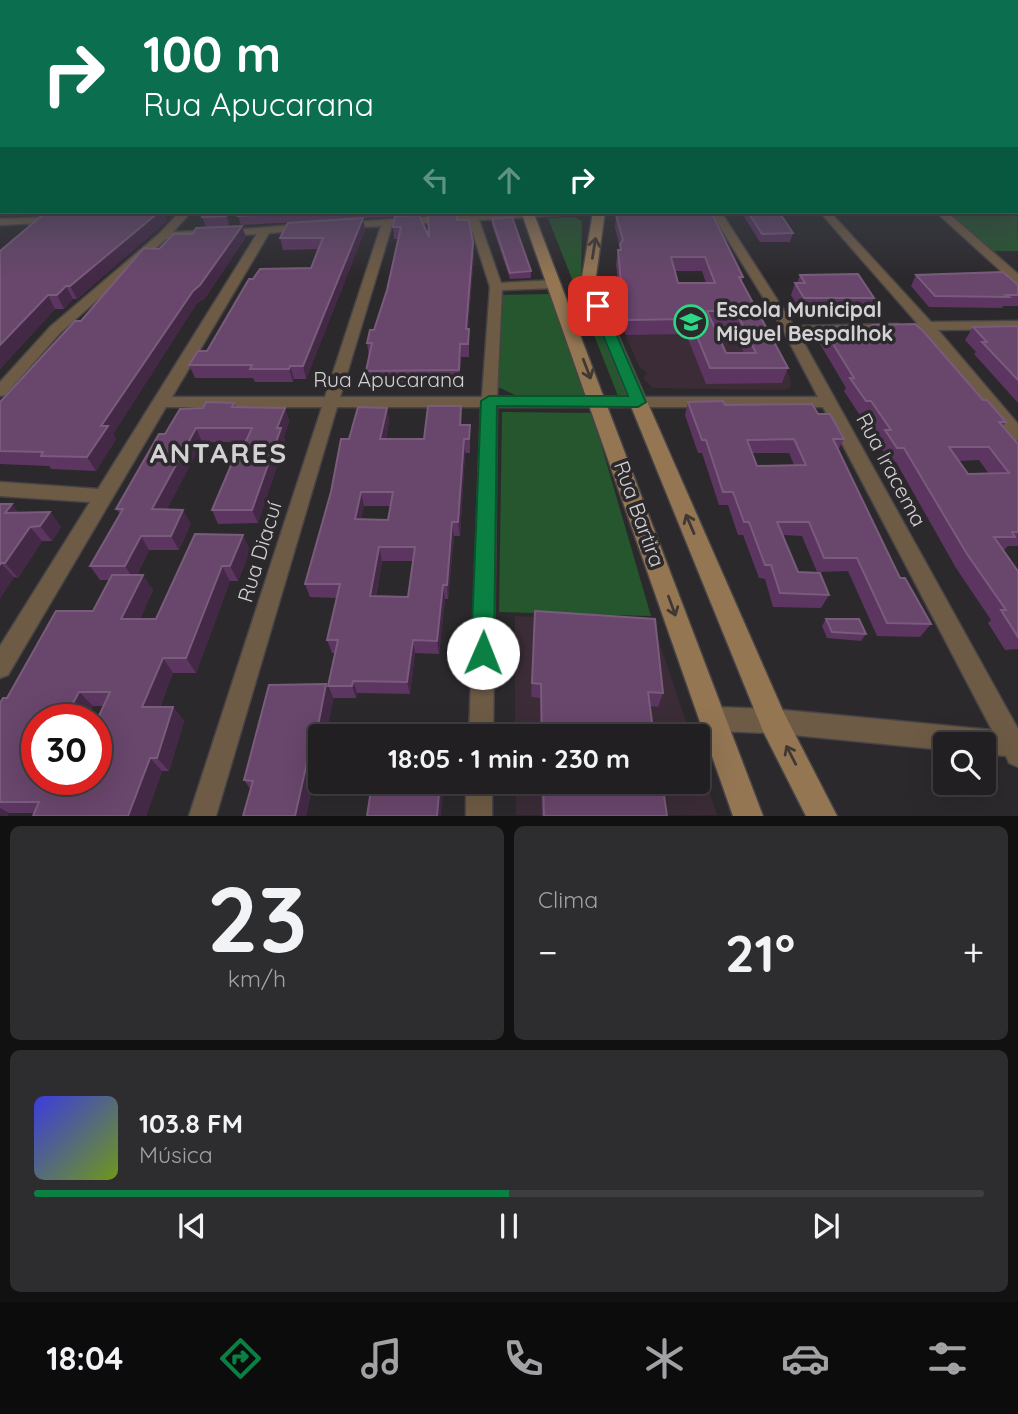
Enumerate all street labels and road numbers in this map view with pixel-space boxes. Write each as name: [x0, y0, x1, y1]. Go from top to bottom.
street label: Rua Apucarana: [313, 366, 465, 392]
street label: Rua Iracema: [851, 408, 933, 531]
street label: Rua Bartira: [609, 457, 671, 570]
street label: Rua Diacuí: [231, 498, 287, 605]

